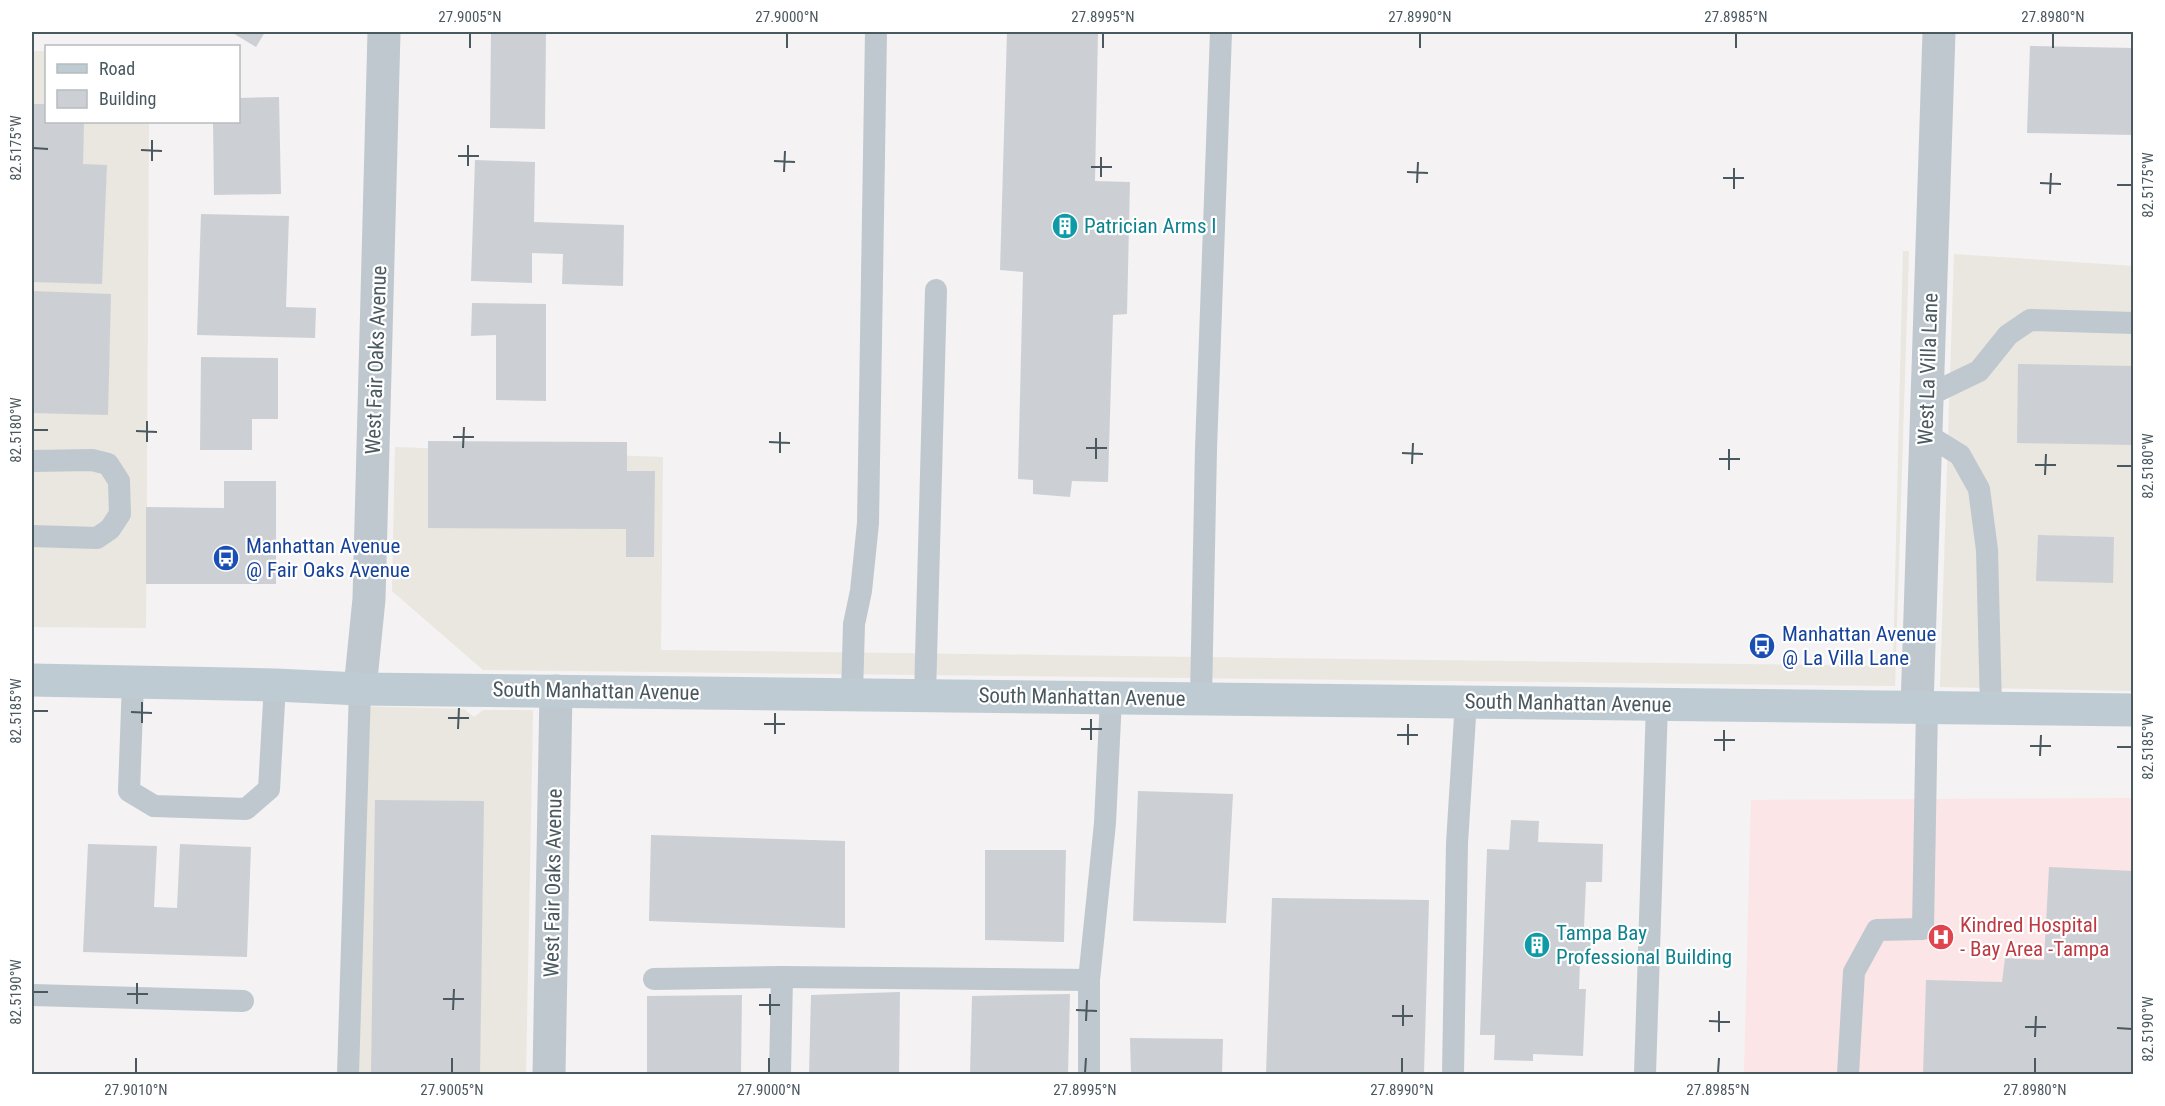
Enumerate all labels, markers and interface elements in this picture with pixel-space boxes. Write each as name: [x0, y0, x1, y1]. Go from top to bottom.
text: 27.9005°N: [438, 8, 502, 26]
text: 27.9000°N: [755, 8, 819, 26]
text: 27.8995°N: [1071, 8, 1135, 26]
text: 27.8990°N: [1388, 8, 1452, 26]
text: 27.8985°N: [1704, 8, 1768, 26]
text: 27.8980°N: [2021, 8, 2085, 26]
legend: [45, 45, 240, 123]
text: Road: [99, 58, 135, 79]
text: Building: [99, 88, 156, 109]
text: 82.5175°W: [7, 115, 25, 181]
text: 82.5175°W: [2139, 152, 2157, 218]
building icon: Patrician Arms I: [1050, 211, 1080, 241]
place label: Patrician Arms I: [1084, 214, 1217, 238]
street label: West Fair Oaks Avenue: [361, 265, 391, 455]
street label: West La Villa Lane: [1913, 292, 1943, 445]
text: 82.5180°W: [7, 397, 25, 463]
text: 82.5180°W: [2139, 433, 2157, 499]
place label: Manhattan Avenue @ Fair Oaks Avenue: [246, 534, 410, 582]
bus stop icon: Manhattan Avenue @ Fair Oaks Avenue: [211, 543, 241, 573]
place label: Manhattan Avenue @ La Villa Lane: [1782, 622, 1936, 670]
bus stop icon: Manhattan Avenue @ La Villa Lane: [1747, 631, 1777, 661]
street label: South Manhattan Avenue: [492, 677, 700, 705]
text: 82.5185°W: [7, 678, 25, 744]
street label: South Manhattan Avenue: [978, 683, 1186, 711]
street label: South Manhattan Avenue: [1464, 689, 1672, 717]
text: 82.5185°W: [2139, 714, 2157, 780]
street label: West Fair Oaks Avenue: [539, 788, 567, 978]
place label: Kindred Hospital - Bay Area -Tampa: [1960, 913, 2109, 961]
place label: Tampa Bay Professional Building: [1556, 921, 1732, 969]
hospital icon: Kindred Hospital - Bay Area -Tampa: [1926, 922, 1956, 952]
building icon: Tampa Bay Professional Building: [1522, 930, 1552, 960]
text: 82.5190°W: [7, 959, 25, 1025]
text: 82.5190°W: [2139, 996, 2157, 1062]
text: 27.9010°N: [104, 1081, 168, 1099]
text: 27.9005°N: [420, 1081, 484, 1099]
text: 27.9000°N: [737, 1081, 801, 1099]
text: 27.8995°N: [1053, 1081, 1117, 1099]
text: 27.8990°N: [1370, 1081, 1434, 1099]
text: 27.8985°N: [1686, 1081, 1750, 1099]
text: 27.8980°N: [2003, 1081, 2067, 1099]

